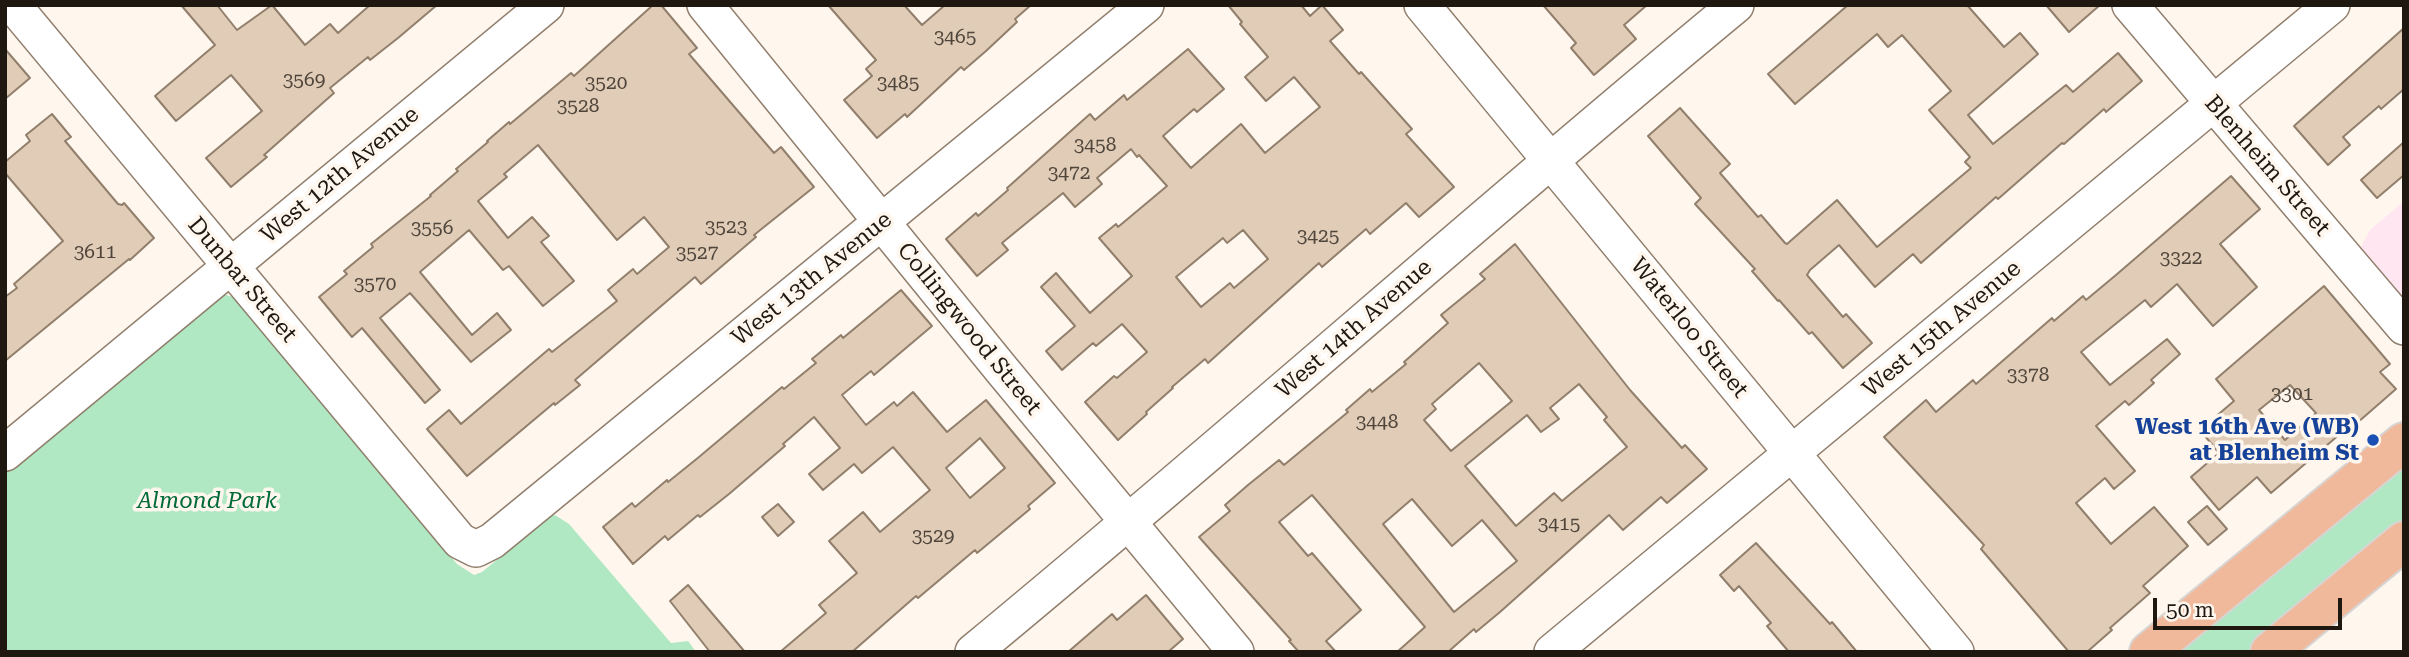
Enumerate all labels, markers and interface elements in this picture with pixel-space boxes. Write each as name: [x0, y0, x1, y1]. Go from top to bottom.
house number: 3465: [934, 26, 976, 48]
house number: 3569: [283, 69, 325, 91]
house number: 3520: [585, 72, 627, 94]
house number: 3485: [877, 72, 919, 94]
street label: Blenheim Street: [2198, 90, 2336, 242]
house number: 3528: [557, 95, 599, 117]
street label: West 12th Avenue: [255, 101, 425, 249]
house number: 3458: [1074, 134, 1116, 156]
house number: 3472: [1048, 162, 1090, 184]
street label: West 13th Avenue: [726, 206, 898, 352]
street label: Dunbar Street: [182, 212, 302, 348]
house number: 3523: [705, 216, 747, 238]
house number: 3556: [411, 217, 453, 239]
house number: 3425: [1297, 225, 1339, 247]
street label: Collingwood Street: [891, 237, 1047, 421]
house number: 3611: [74, 241, 116, 263]
house number: 3527: [676, 242, 718, 264]
house number: 3322: [2160, 247, 2202, 269]
street label: Waterloo Street: [1624, 252, 1754, 404]
street label: West 14th Avenue: [1270, 254, 1438, 404]
street label: West 15th Avenue: [1857, 255, 2027, 403]
house number: 3570: [354, 273, 396, 295]
house number: 3378: [2007, 364, 2049, 386]
house number: 3301: [2271, 383, 2313, 405]
house number: 3448: [1356, 411, 1398, 433]
place label: West 16th Ave (WB) at Blenheim St: [2135, 413, 2359, 467]
marker: West 16th Ave (WB) at Blenheim St: [2365, 432, 2381, 448]
park label: Almond Park: [137, 487, 277, 515]
house number: 3415: [1538, 513, 1580, 535]
house number: 3529: [912, 525, 954, 547]
scale bar: [2157, 584, 2346, 628]
text: 50 m: [2166, 598, 2214, 622]

